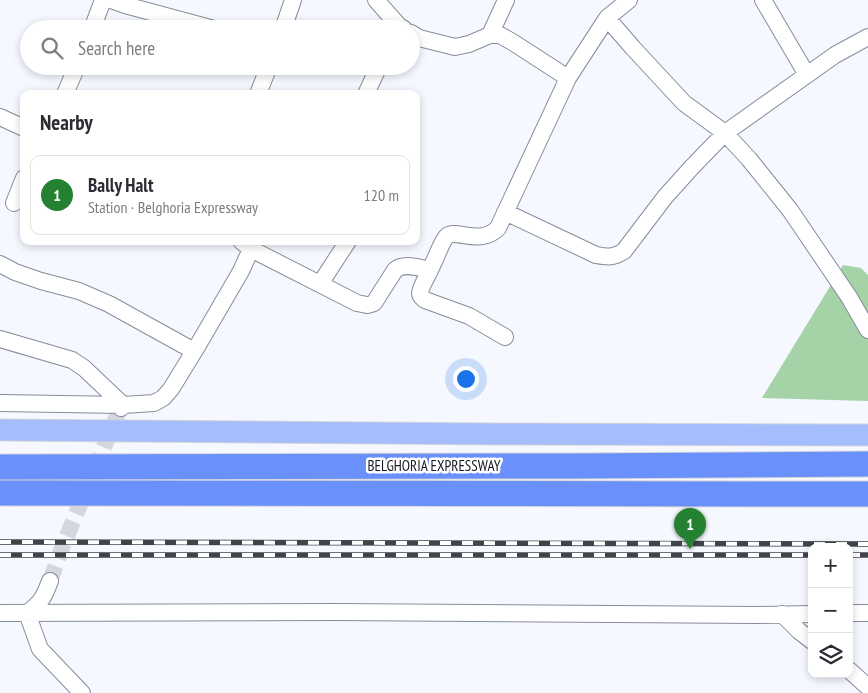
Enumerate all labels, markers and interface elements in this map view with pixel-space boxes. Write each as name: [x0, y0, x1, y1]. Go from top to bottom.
search box: [20, 20, 420, 75]
icon: search: [38, 34, 66, 62]
text: Search here: [78, 36, 155, 60]
text: Nearby: [40, 109, 93, 136]
text: Bally Halt: [88, 173, 153, 197]
text: 1: [53, 185, 61, 205]
text: 120 m: [364, 185, 399, 205]
text: Station · Belghoria Expressway: [88, 197, 258, 217]
your location: [453, 366, 479, 392]
street label: BELGHORIA EXPRESSWAY: [368, 456, 501, 475]
pin: 1: [674, 508, 706, 549]
map controls: [808, 543, 853, 678]
button: +: [808, 543, 853, 588]
button: −: [808, 588, 853, 633]
button: layers: [808, 633, 853, 678]

